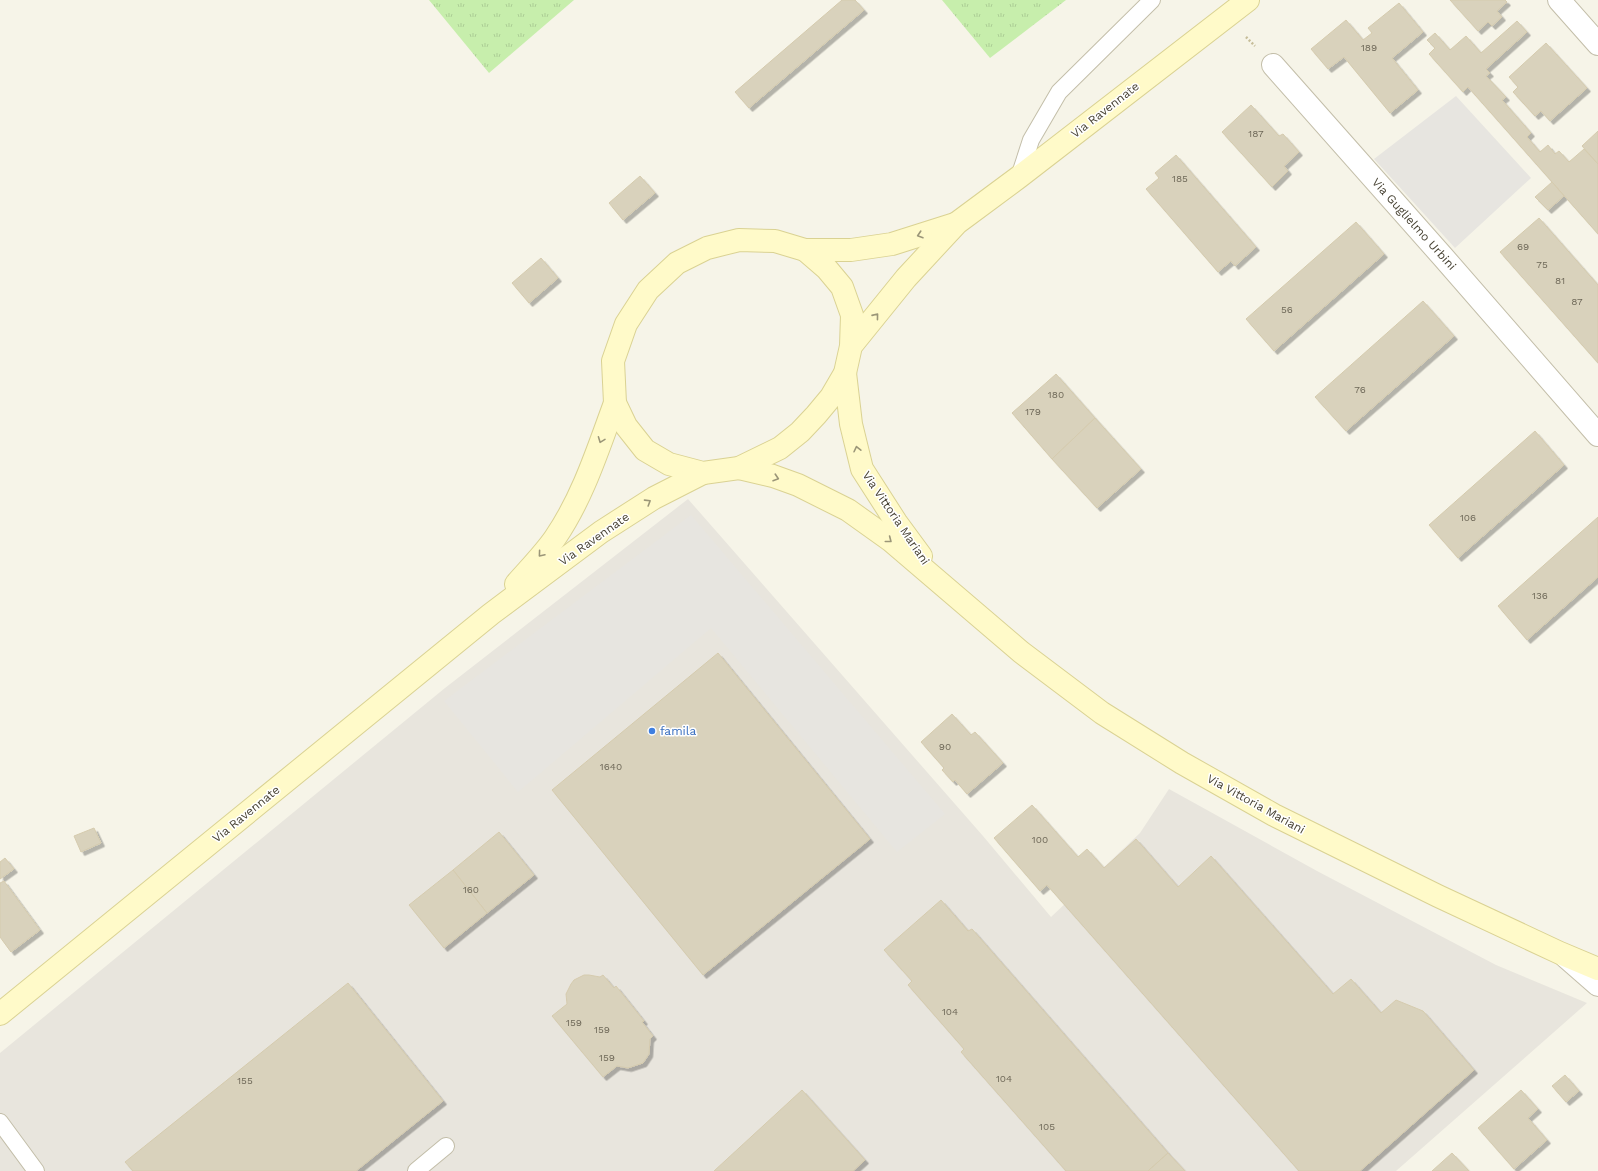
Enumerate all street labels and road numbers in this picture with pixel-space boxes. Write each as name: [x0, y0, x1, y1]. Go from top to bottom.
street label: Via Ravennate: [1068, 79, 1142, 141]
street label: Via Guglielmo Urbini: [1369, 175, 1459, 273]
street label: Via Vittoria Mariani: [859, 469, 933, 567]
street label: Via Ravennate: [556, 510, 632, 568]
street label: Via Vittoria Mariani: [1205, 771, 1307, 837]
street label: Via Ravennate: [209, 783, 283, 845]

